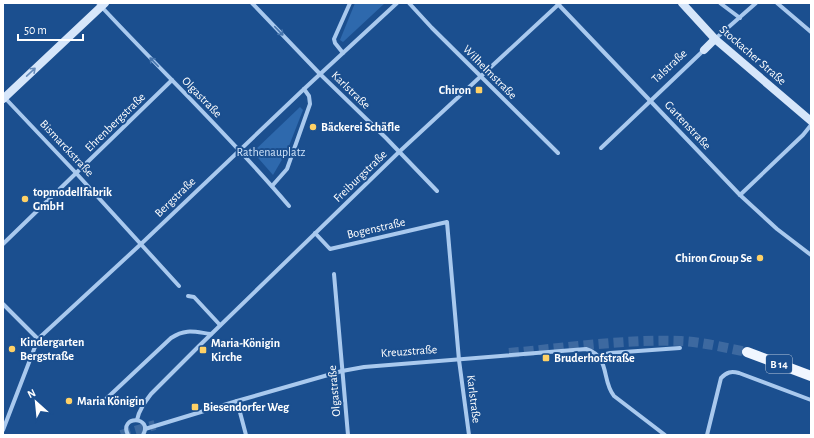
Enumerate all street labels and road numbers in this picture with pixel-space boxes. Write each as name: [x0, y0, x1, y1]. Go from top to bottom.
street label: Stockacher Straße: [717, 23, 789, 87]
street label: Wilhelmstraße: [461, 43, 519, 101]
street label: Talstraße: [649, 47, 689, 85]
street label: Karlstraße: [329, 69, 373, 111]
street label: Olgastraße: [180, 74, 224, 120]
street label: Ehrenbergstraße: [83, 90, 147, 154]
street label: Gartenstraße: [663, 98, 713, 152]
street label: Bismarckstraße: [38, 117, 96, 179]
street label: Freiburgstraße: [331, 148, 389, 204]
street label: Bergstraße: [152, 175, 198, 219]
street label: Bogenstraße: [346, 215, 406, 241]
street label: Kreuzstraße: [380, 343, 438, 359]
road number: B 14: [766, 355, 792, 373]
street label: Olgastraße: [326, 365, 342, 417]
street label: Karlstraße: [465, 374, 483, 424]

